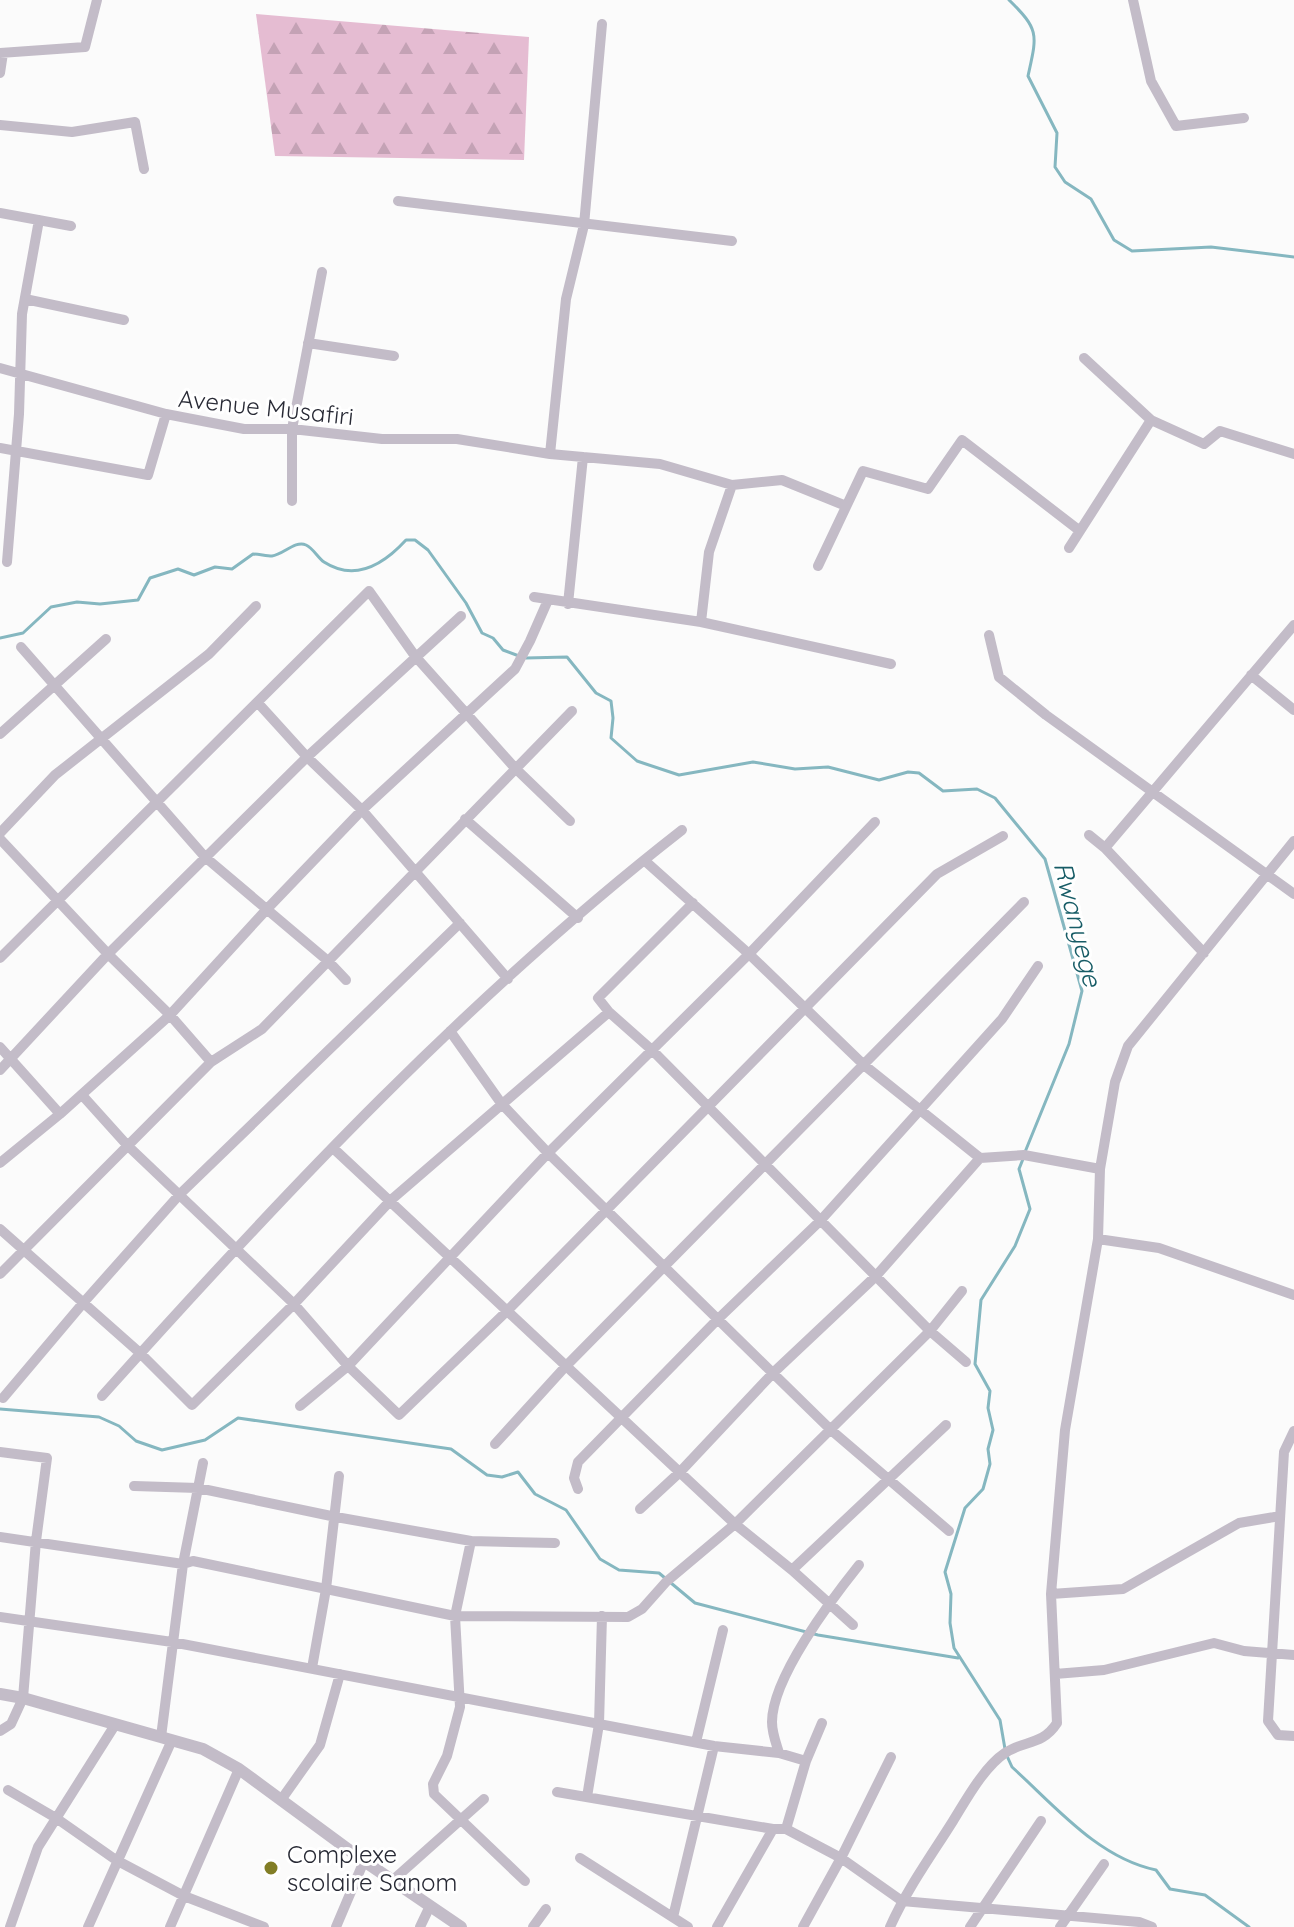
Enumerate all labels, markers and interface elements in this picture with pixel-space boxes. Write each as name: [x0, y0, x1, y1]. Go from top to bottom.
street label: Avenue Musafiri: [177, 383, 355, 431]
water label: Rwanyege: [1047, 858, 1110, 991]
place label: Complexe scolaire Sanom: [287, 1839, 458, 1897]
marker: Complexe scolaire Sanom: [262, 1859, 280, 1877]

